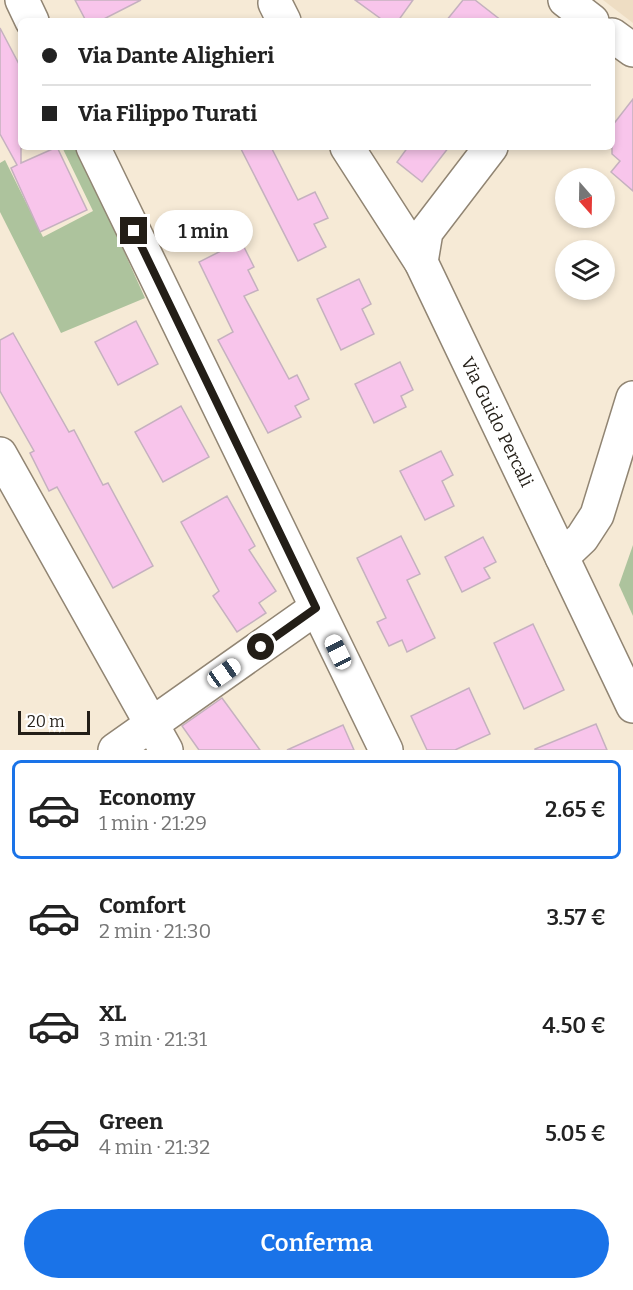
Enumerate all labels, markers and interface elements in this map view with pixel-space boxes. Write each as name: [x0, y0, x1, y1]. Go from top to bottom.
text: Via Dante Alighieri: [78, 42, 274, 69]
text: Via Filippo Turati: [78, 100, 257, 127]
north arrow: [555, 168, 615, 228]
map controls: [555, 168, 615, 300]
callout: 1 min: [155, 210, 254, 252]
route end: [120, 217, 147, 244]
text: 1 min: [178, 219, 229, 243]
button: layers: [555, 240, 615, 300]
street label: Via Guido Percali: [456, 354, 538, 490]
car: [322, 632, 354, 672]
route start: [247, 633, 274, 660]
car: [204, 655, 244, 691]
scale bar: [18, 708, 90, 736]
text: 20 m: [27, 712, 64, 731]
icon: car: [27, 783, 81, 837]
text: Economy: [99, 784, 195, 811]
text: 2.65 €: [545, 796, 606, 823]
text: 1 min · 21:29: [99, 811, 207, 835]
icon: car: [27, 891, 81, 945]
text: Comfort: [99, 892, 186, 919]
text: 3.57 €: [547, 904, 606, 931]
text: 2 min · 21:30: [99, 919, 211, 943]
icon: car: [27, 999, 81, 1053]
text: XL: [99, 1000, 126, 1027]
text: 4.50 €: [542, 1012, 606, 1039]
text: 3 min · 21:31: [99, 1027, 207, 1051]
icon: car: [27, 1107, 81, 1161]
text: Green: [99, 1108, 163, 1135]
text: 5.05 €: [545, 1120, 606, 1147]
text: 4 min · 21:32: [99, 1135, 210, 1159]
button: Conferma: [24, 1209, 609, 1278]

